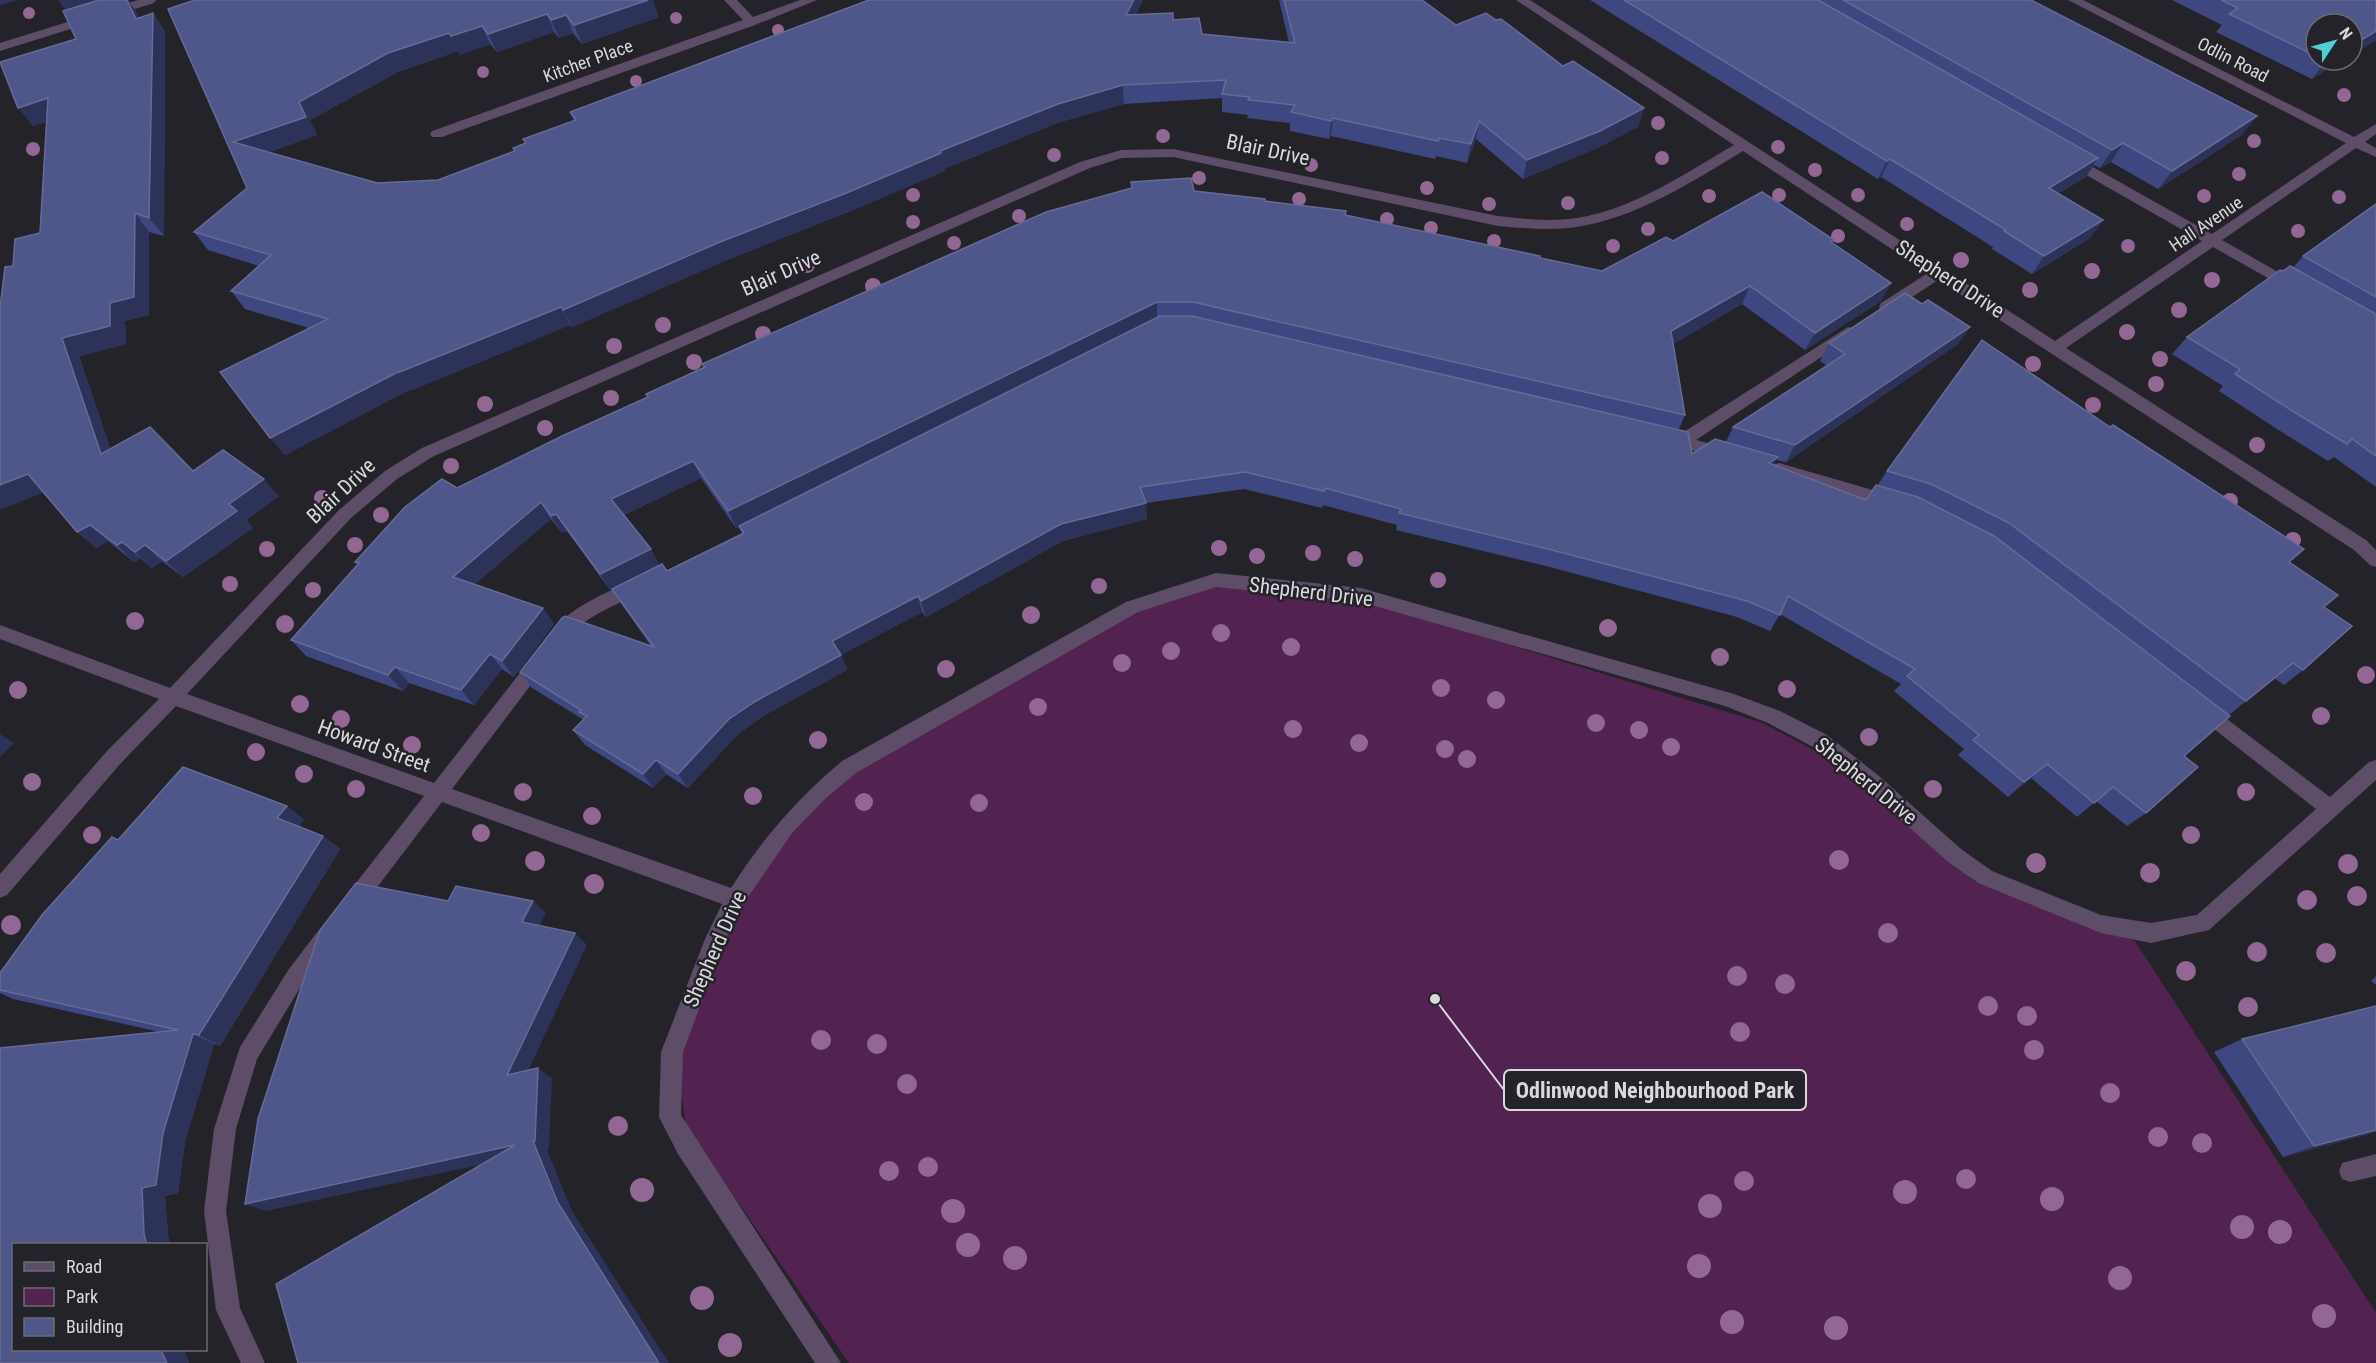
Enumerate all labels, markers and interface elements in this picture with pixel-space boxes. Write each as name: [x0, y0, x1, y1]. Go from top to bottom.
north arrow: [2304, 12, 2364, 72]
text: N: [2335, 24, 2356, 43]
street label: Odlin Road: [2194, 33, 2272, 86]
street label: Kitcher Place: [540, 35, 636, 86]
street label: Blair Drive: [1224, 130, 1312, 171]
street label: Hall Avenue: [2165, 191, 2246, 256]
street label: Shepherd Drive: [1891, 235, 2009, 323]
street label: Blair Drive: [738, 245, 825, 301]
street label: Blair Drive: [302, 453, 380, 529]
street label: Shepherd Drive: [1248, 572, 1374, 612]
street label: Howard Street: [314, 715, 434, 777]
street label: Shepherd Drive: [1810, 732, 1922, 830]
street label: Shepherd Drive: [679, 887, 751, 1011]
callout: Odlinwood Neighbourhood Park: [1504, 1070, 1806, 1110]
text: Odlinwood Neighbourhood Park: [1516, 1078, 1795, 1103]
legend: [12, 1243, 207, 1351]
text: Road: [66, 1256, 102, 1277]
text: Park: [66, 1286, 98, 1307]
text: Building: [66, 1316, 123, 1337]

